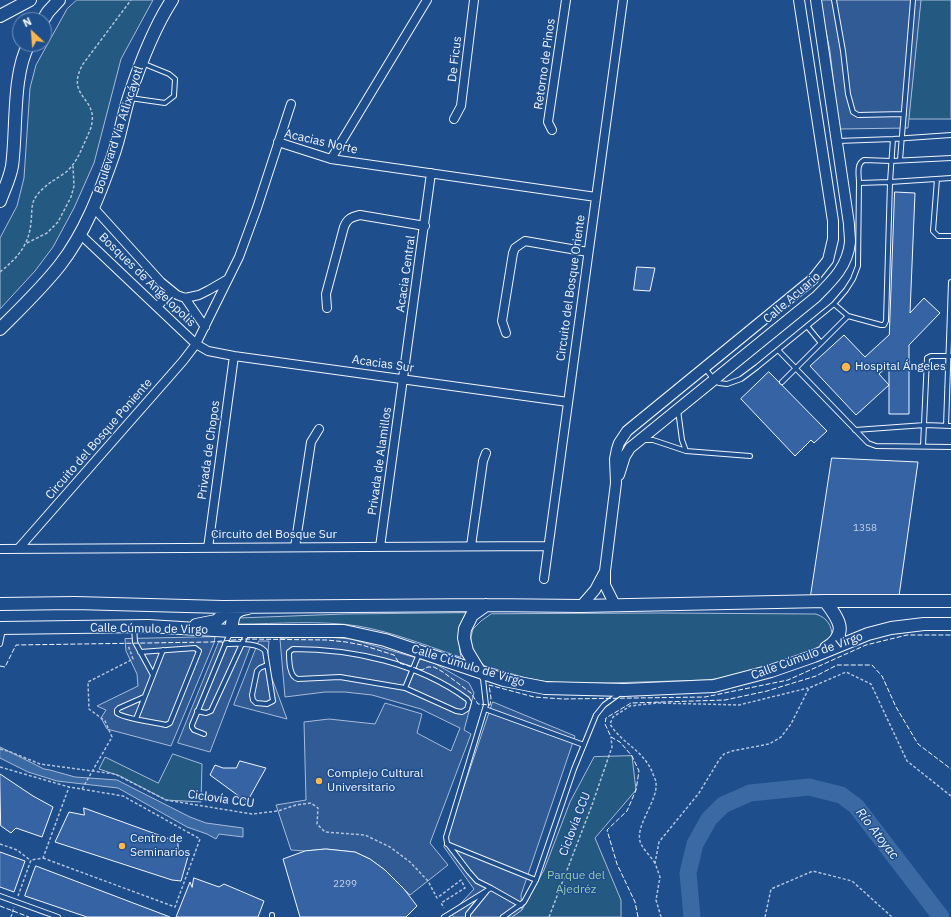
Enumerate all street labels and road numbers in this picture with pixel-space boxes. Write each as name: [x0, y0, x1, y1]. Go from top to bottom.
street label: Retorno de Pinos: [531, 18, 559, 110]
street label: De Ficus: [445, 35, 465, 83]
street label: Boulevard Vía Atlixcáyotl: [92, 64, 146, 196]
street label: Acacias Norte: [283, 127, 359, 157]
street label: Circuito del Bosque Oriente: [554, 214, 588, 362]
street label: Bosques de Angelopolis: [96, 230, 198, 330]
street label: Acacia Central: [393, 235, 419, 313]
street label: Calle Acuario: [761, 269, 823, 327]
street label: Acacias Sur: [351, 353, 415, 375]
street label: Circuito del Bosque Poniente: [43, 376, 155, 502]
street label: Privada de Chopos: [195, 400, 223, 500]
street label: Privada de Alamillos: [365, 406, 395, 516]
street label: Circuito del Bosque Sur: [211, 528, 337, 542]
street label: Calle Cúmulo de Virgo: [90, 621, 208, 637]
street label: Calle Cúmulo de Virgo: [749, 629, 865, 683]
street label: Calle Cúmulo de Virgo: [410, 642, 526, 690]
street label: Ciclovía CCU: [187, 787, 255, 811]
street label: Ciclovía CCU: [556, 790, 594, 858]

